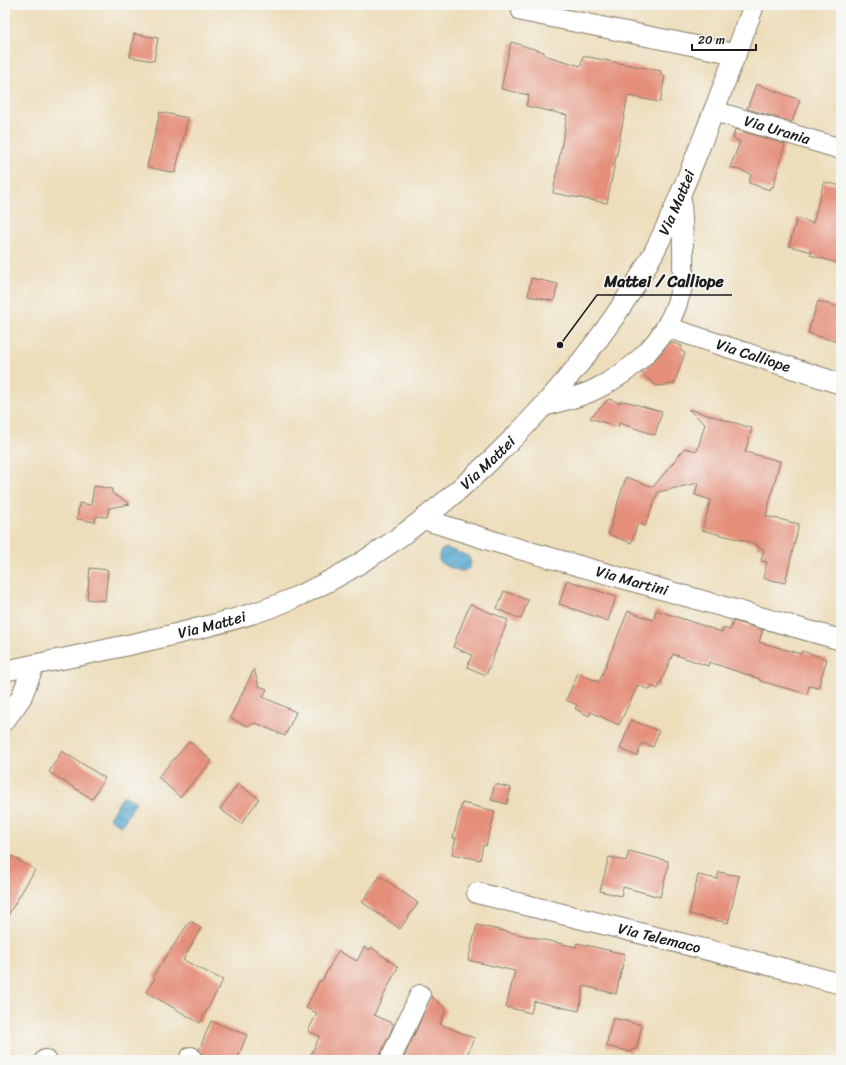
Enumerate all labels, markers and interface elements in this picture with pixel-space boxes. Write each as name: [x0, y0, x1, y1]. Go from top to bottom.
scale bar: [692, 26, 756, 52]
text: 20 m: [698, 29, 725, 51]
street label: Via Urania: [741, 108, 814, 152]
street label: Via Mattei: [651, 165, 703, 240]
callout: Mattei / Calliope: [597, 267, 732, 295]
text: Mattei / Calliope: [603, 267, 724, 296]
street label: Via Calliope: [713, 331, 794, 380]
street label: Via Mattei: [454, 429, 522, 496]
street label: Via Martini: [593, 558, 672, 604]
street label: Via Mattei: [175, 603, 250, 646]
street label: Via Telemaco: [615, 915, 704, 961]

